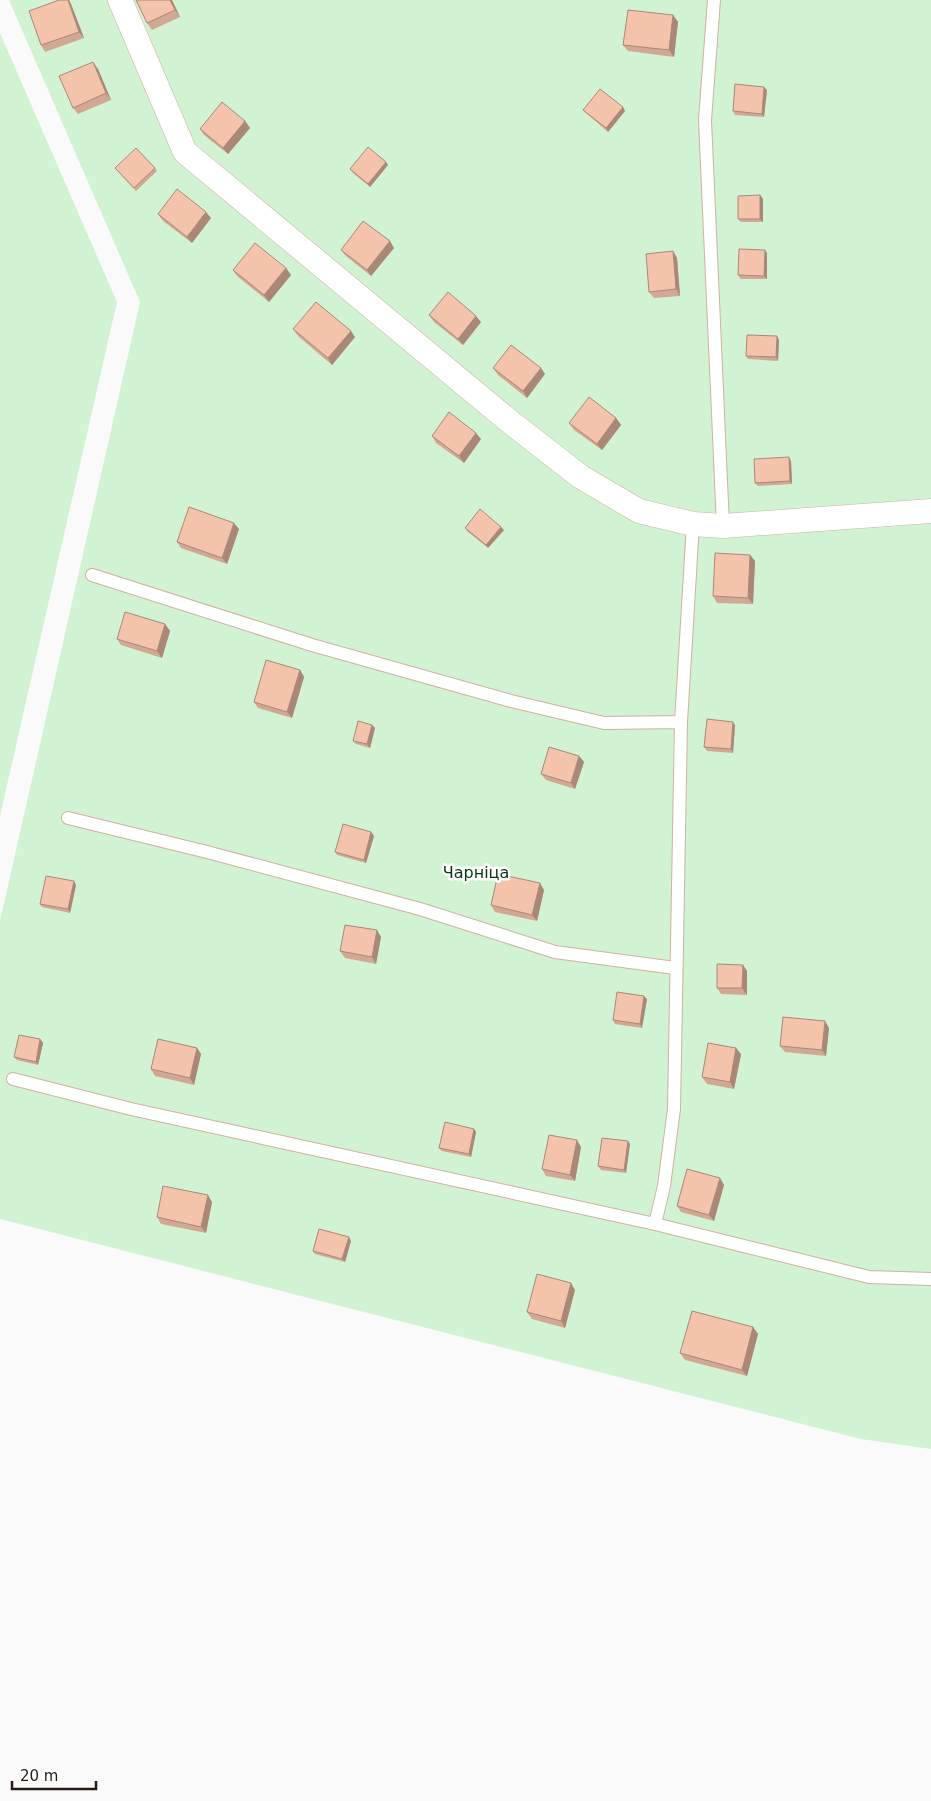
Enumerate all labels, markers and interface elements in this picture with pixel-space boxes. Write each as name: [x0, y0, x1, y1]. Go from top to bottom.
park label: Чарніца: [443, 863, 509, 882]
scale bar: [12, 1758, 96, 1790]
text: 20 m: [20, 1767, 58, 1785]

